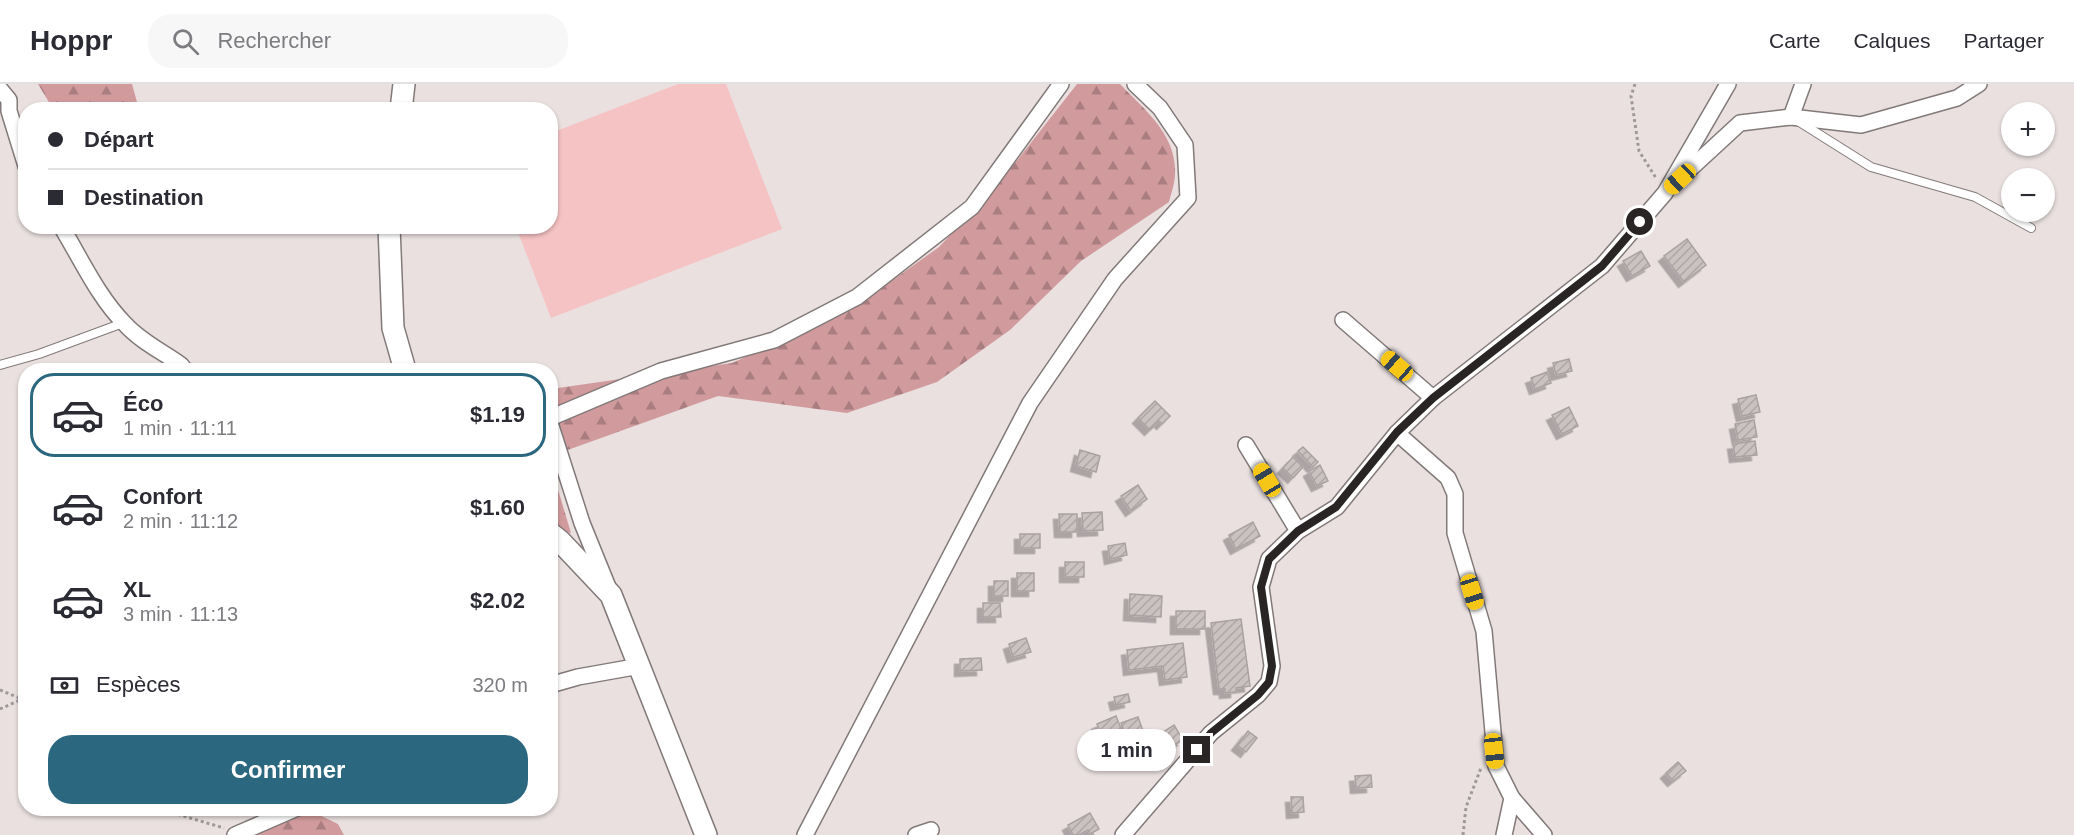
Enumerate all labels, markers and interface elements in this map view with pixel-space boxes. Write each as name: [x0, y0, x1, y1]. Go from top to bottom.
search box: [148, 14, 568, 68]
text: Hoppr: [30, 25, 112, 56]
icon: search: [169, 25, 202, 58]
text: Rechercher: [217, 28, 331, 53]
text: Carte: [1769, 29, 1820, 52]
text: Calques: [1853, 29, 1930, 52]
text: Partager: [1963, 29, 2044, 52]
map controls: [2001, 102, 2055, 222]
button: +: [2001, 102, 2055, 156]
text: Départ: [84, 127, 154, 152]
car: [1661, 160, 1699, 198]
button: −: [2001, 168, 2055, 222]
text: Destination: [84, 185, 204, 210]
route start: [1626, 208, 1653, 235]
car: [1378, 347, 1416, 385]
icon: car: [51, 388, 105, 442]
text: Éco: [123, 391, 163, 416]
text: $1.19: [470, 402, 525, 427]
text: 1 min · 11:11: [123, 417, 237, 439]
car: [1250, 460, 1284, 500]
icon: car: [51, 481, 105, 535]
text: Confort: [123, 484, 202, 509]
text: $1.60: [470, 495, 525, 520]
text: 2 min · 11:12: [123, 510, 238, 532]
car: [1458, 572, 1486, 612]
icon: car: [51, 574, 105, 628]
text: XL: [123, 577, 151, 602]
text: $2.02: [470, 588, 525, 613]
text: 3 min · 11:13: [123, 603, 238, 625]
icon: cash: [48, 669, 81, 702]
text: Espèces: [96, 672, 180, 697]
text: 320 m: [472, 674, 528, 696]
callout: 1 min: [1077, 729, 1176, 771]
car: [1483, 732, 1505, 770]
button: Confirmer: [48, 735, 528, 804]
route end: [1183, 736, 1210, 763]
text: 1 min: [1100, 739, 1153, 761]

